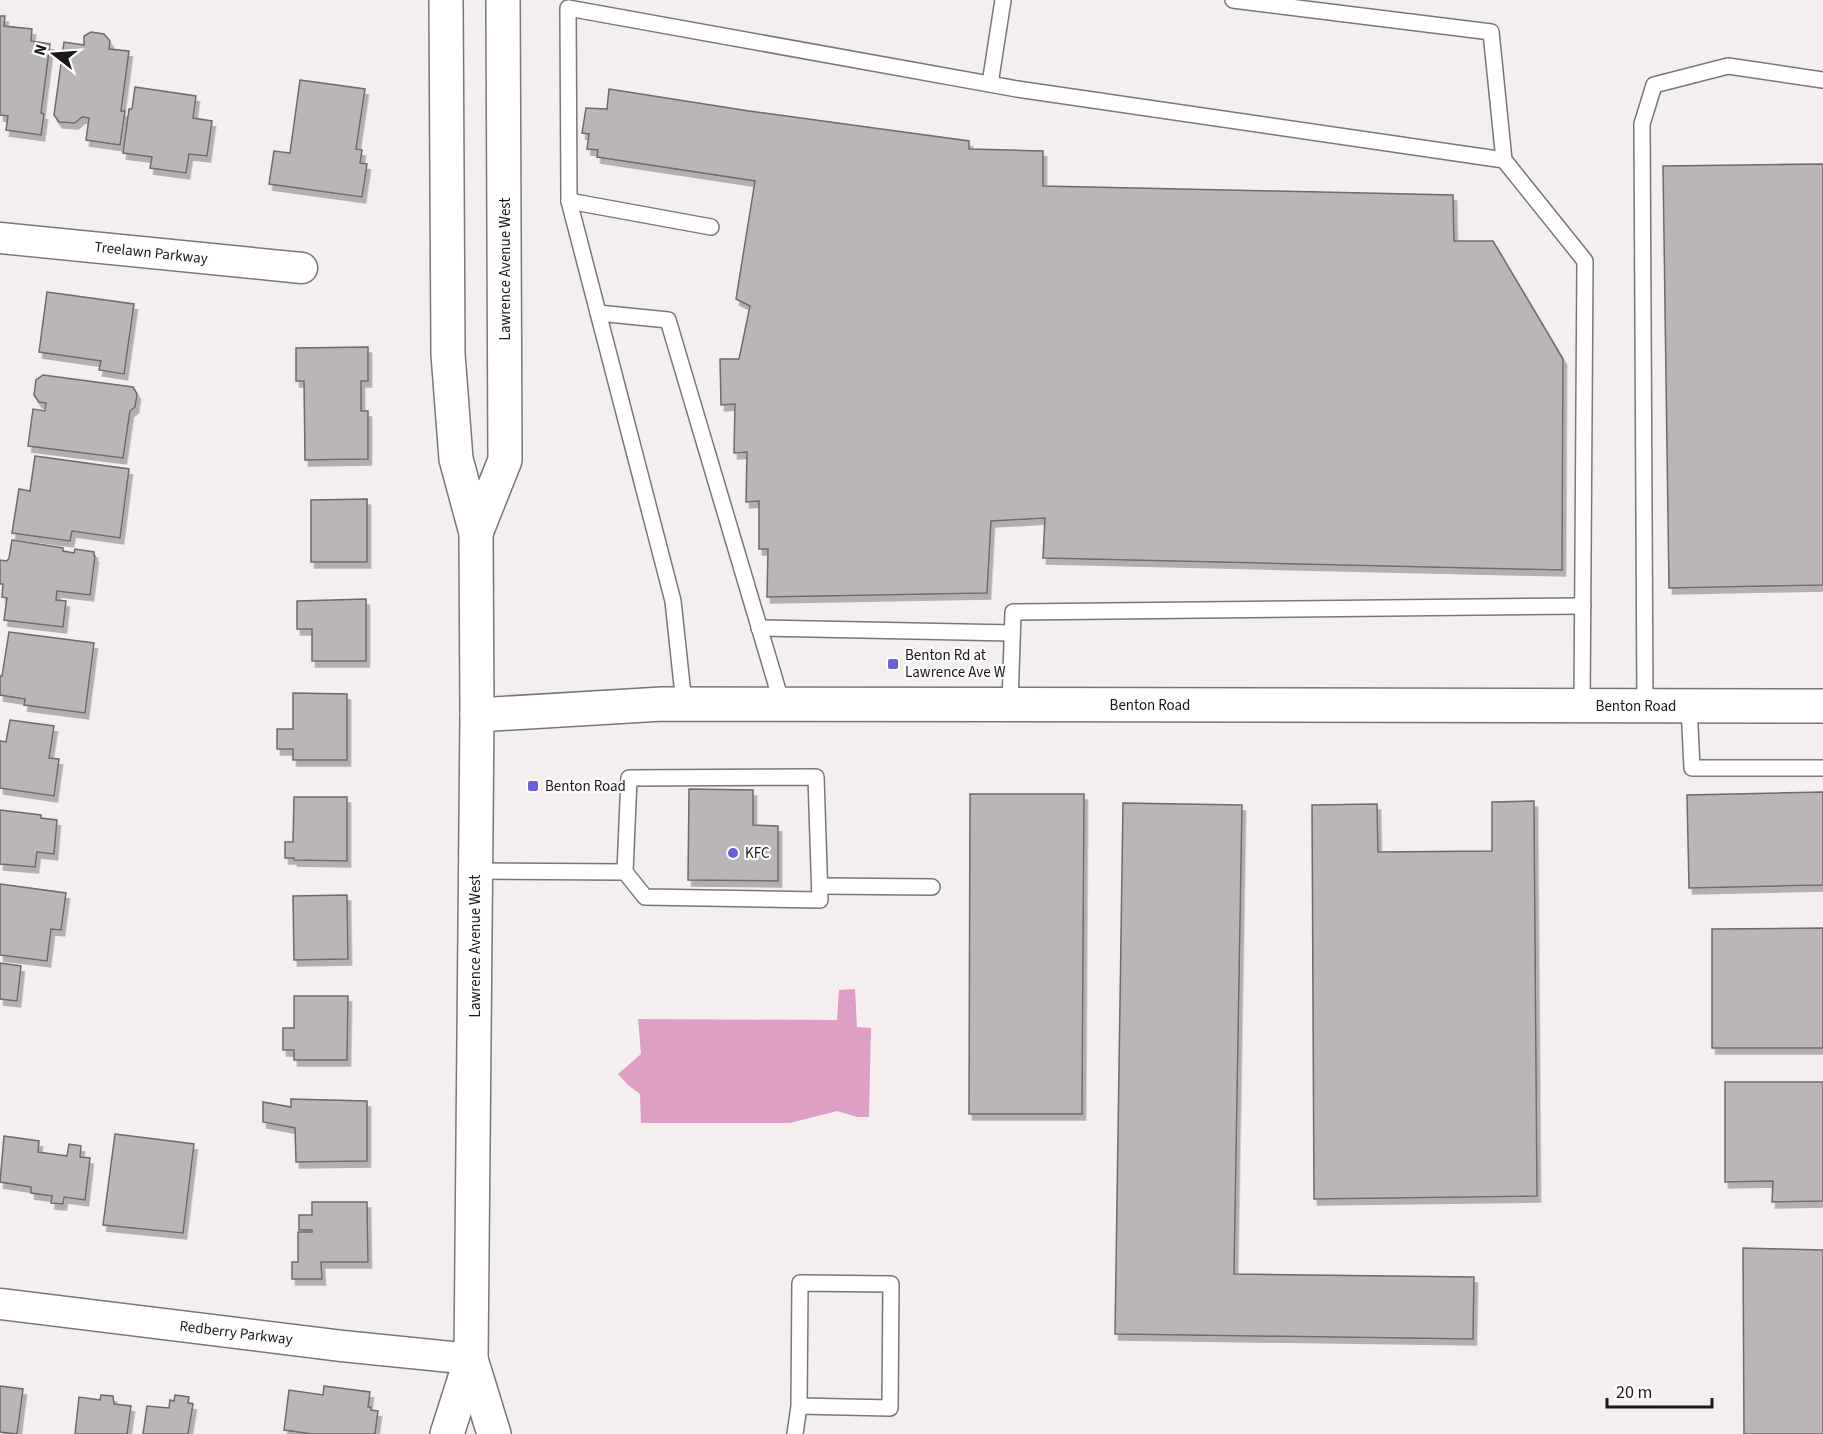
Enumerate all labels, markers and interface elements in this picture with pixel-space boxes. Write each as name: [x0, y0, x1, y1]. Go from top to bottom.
north arrow: [24, 24, 84, 84]
text: N: [29, 42, 53, 58]
street label: Lawrence Avenue West: [495, 198, 516, 340]
street label: Treelawn Parkway: [93, 237, 209, 269]
place label: Benton Rd at Lawrence Ave W: [905, 645, 1006, 683]
marker: Benton Rd at Lawrence Ave W: [886, 657, 900, 671]
street label: Benton Road: [1110, 695, 1190, 716]
street label: Benton Road: [1596, 696, 1676, 717]
place label: Benton Road: [545, 776, 626, 797]
marker: Benton Road: [526, 779, 540, 793]
place label: KFC: [745, 843, 770, 864]
marker: KFC: [726, 846, 740, 860]
street label: Lawrence Avenue West: [465, 875, 486, 1017]
street label: Redberry Parkway: [178, 1316, 294, 1350]
scale bar: [1607, 1371, 1712, 1409]
text: 20 m: [1616, 1380, 1652, 1405]

